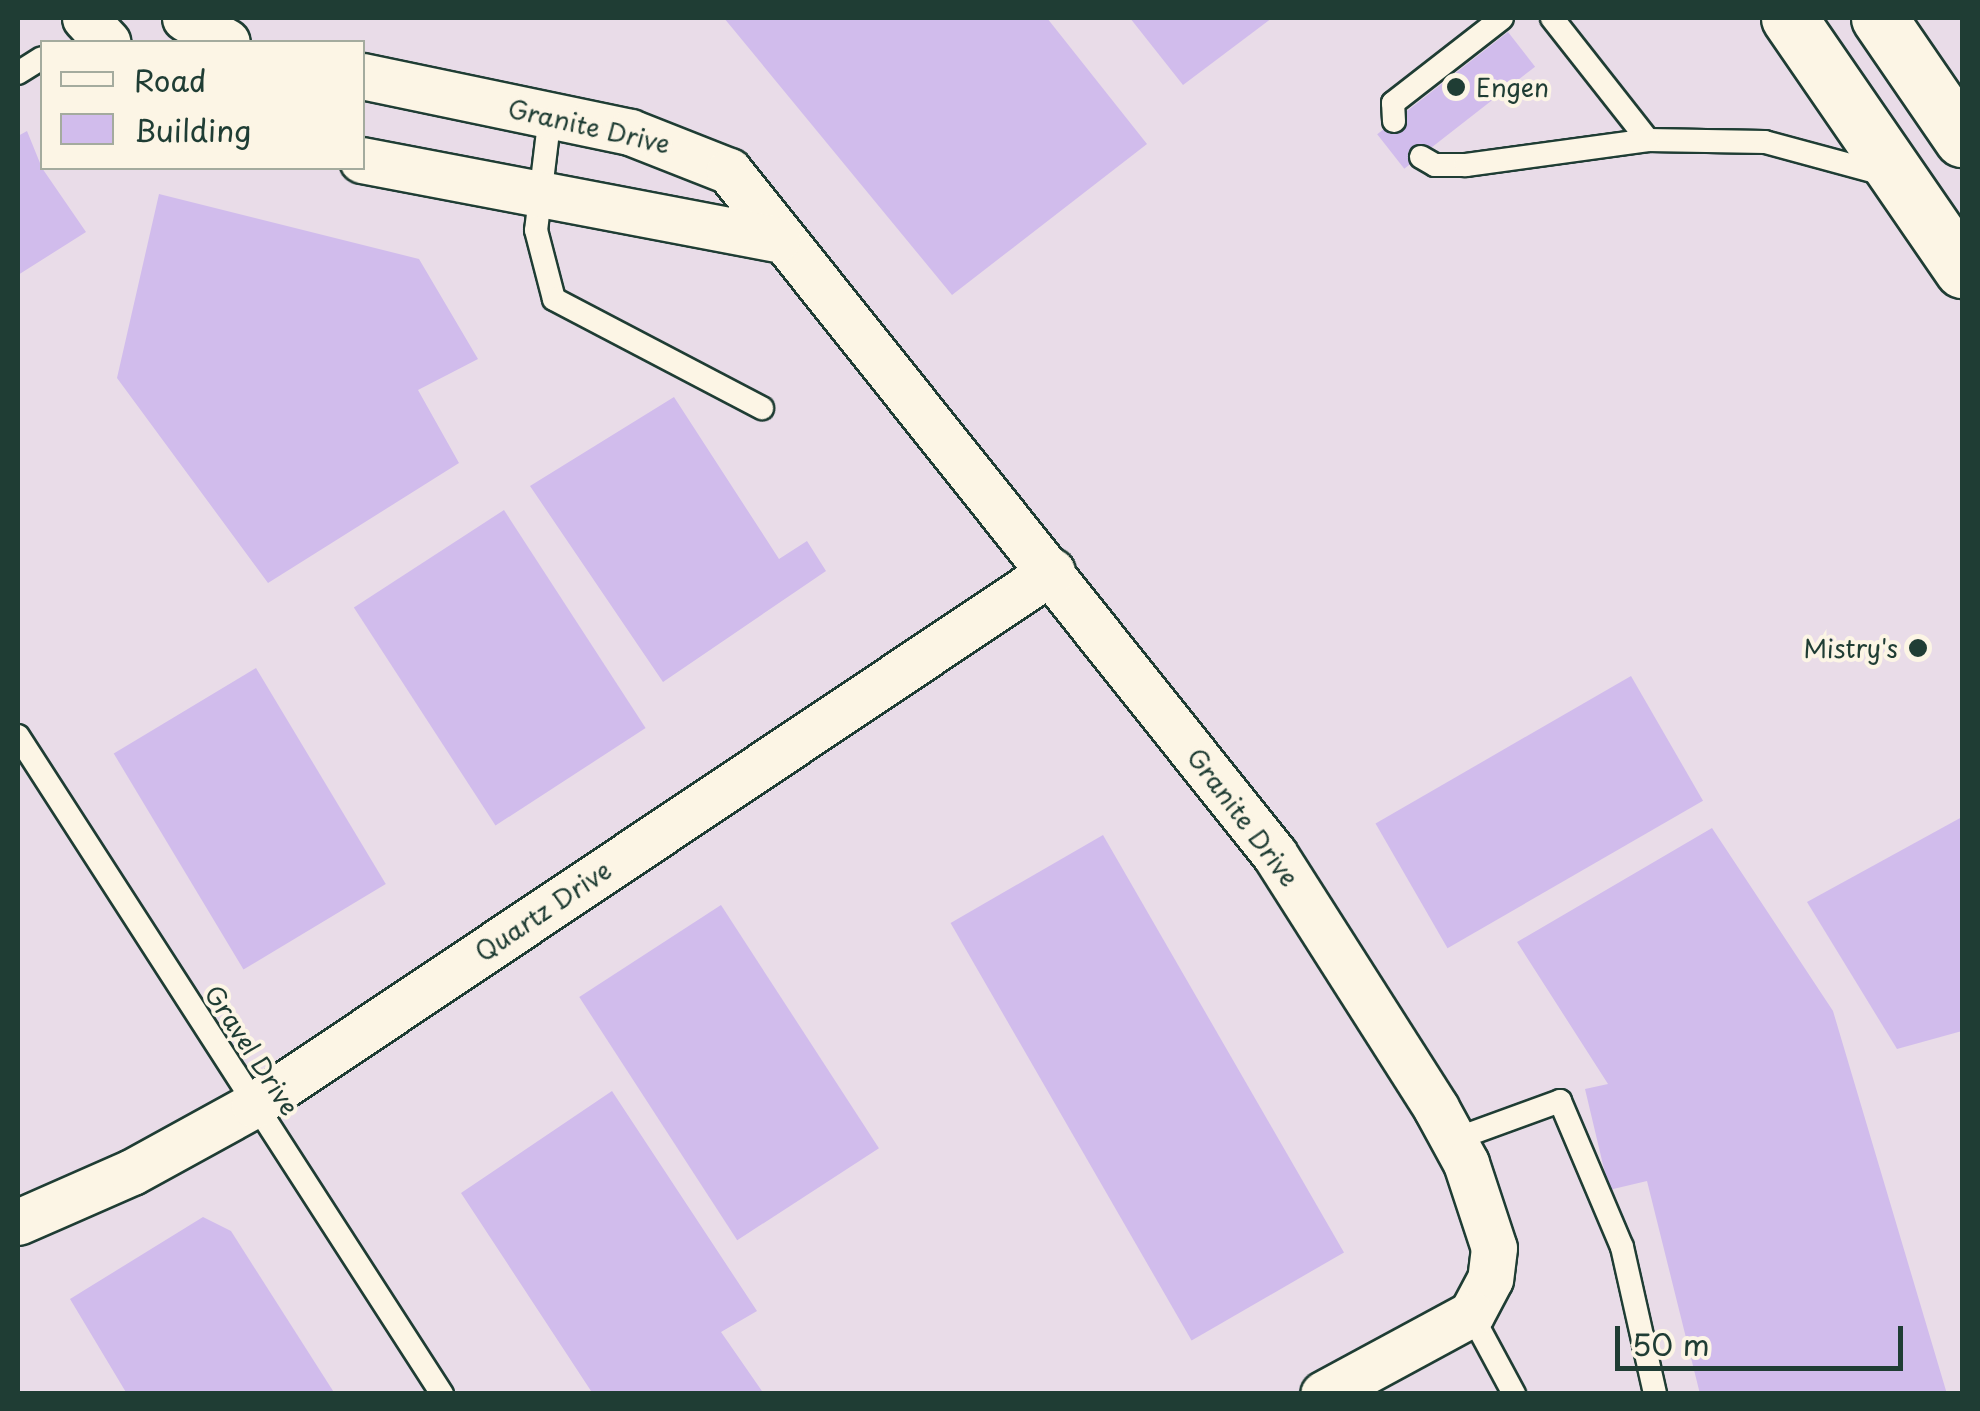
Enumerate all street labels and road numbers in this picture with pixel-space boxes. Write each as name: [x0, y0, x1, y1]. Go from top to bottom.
street label: Granite Drive: [505, 93, 673, 159]
street label: Granite Drive: [1181, 742, 1305, 892]
street label: Quartz Drive: [469, 855, 617, 967]
street label: Gravel Drive: [198, 978, 306, 1122]

